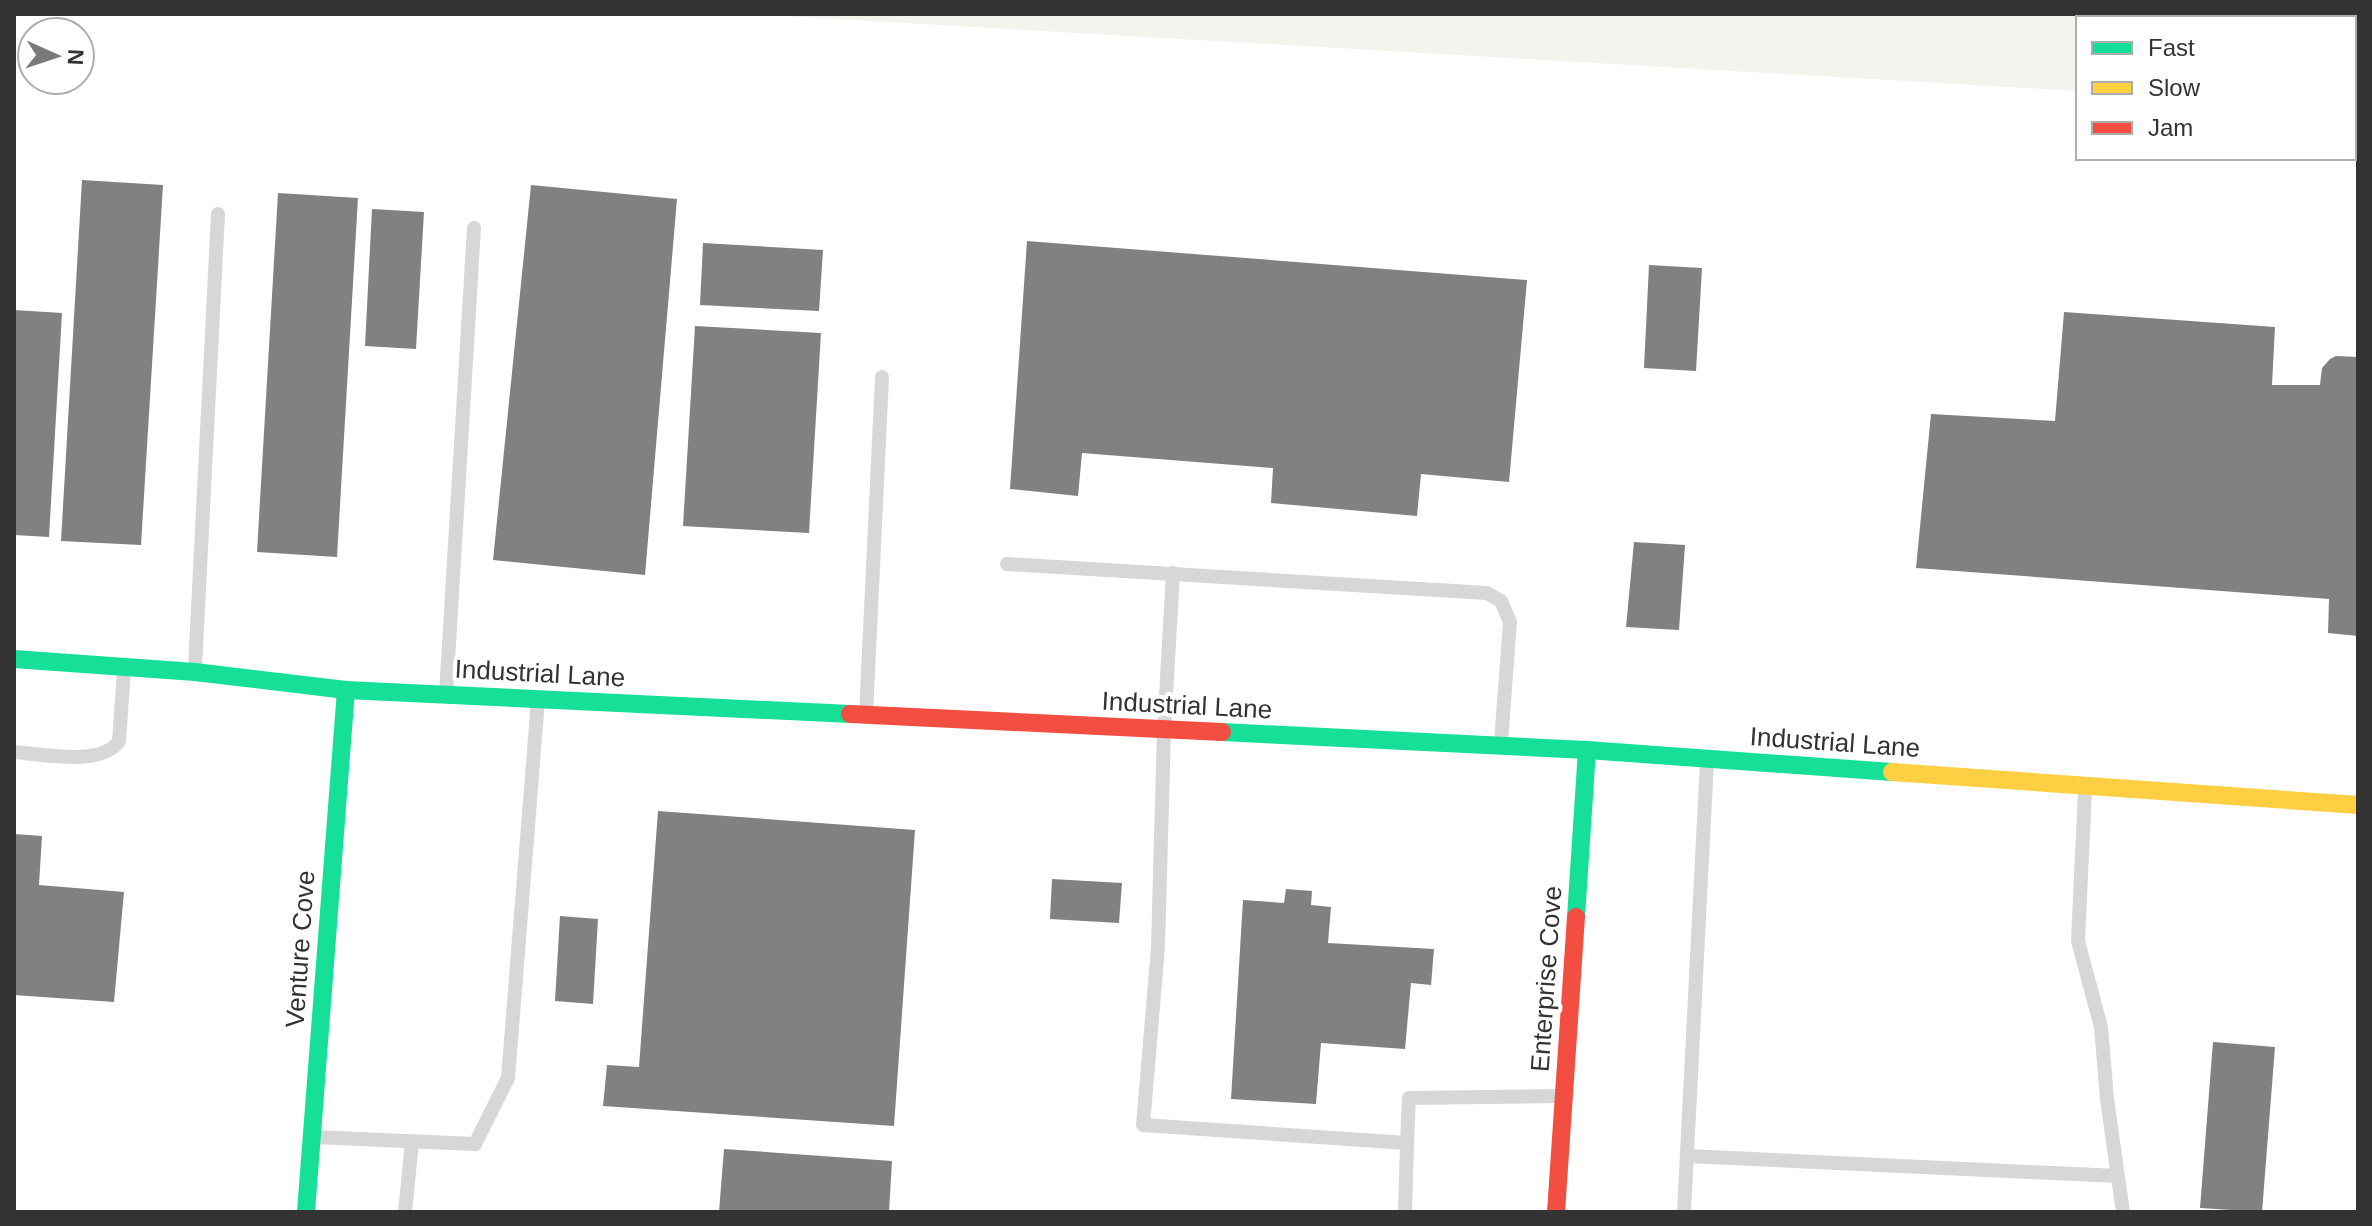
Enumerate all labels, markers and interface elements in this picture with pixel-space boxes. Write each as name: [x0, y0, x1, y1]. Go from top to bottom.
north arrow: [16, 16, 96, 96]
legend: [2076, 16, 2356, 160]
text: Fast: [2148, 34, 2195, 61]
text: N: [63, 48, 88, 66]
text: Slow: [2148, 74, 2201, 101]
text: Jam: [2148, 114, 2193, 141]
street label: Industrial Lane: [454, 654, 626, 692]
street label: Industrial Lane: [1101, 686, 1273, 724]
street label: Industrial Lane: [1749, 721, 1921, 763]
street label: Venture Cove: [280, 869, 320, 1029]
street label: Enterprise Cove: [1525, 885, 1567, 1073]

